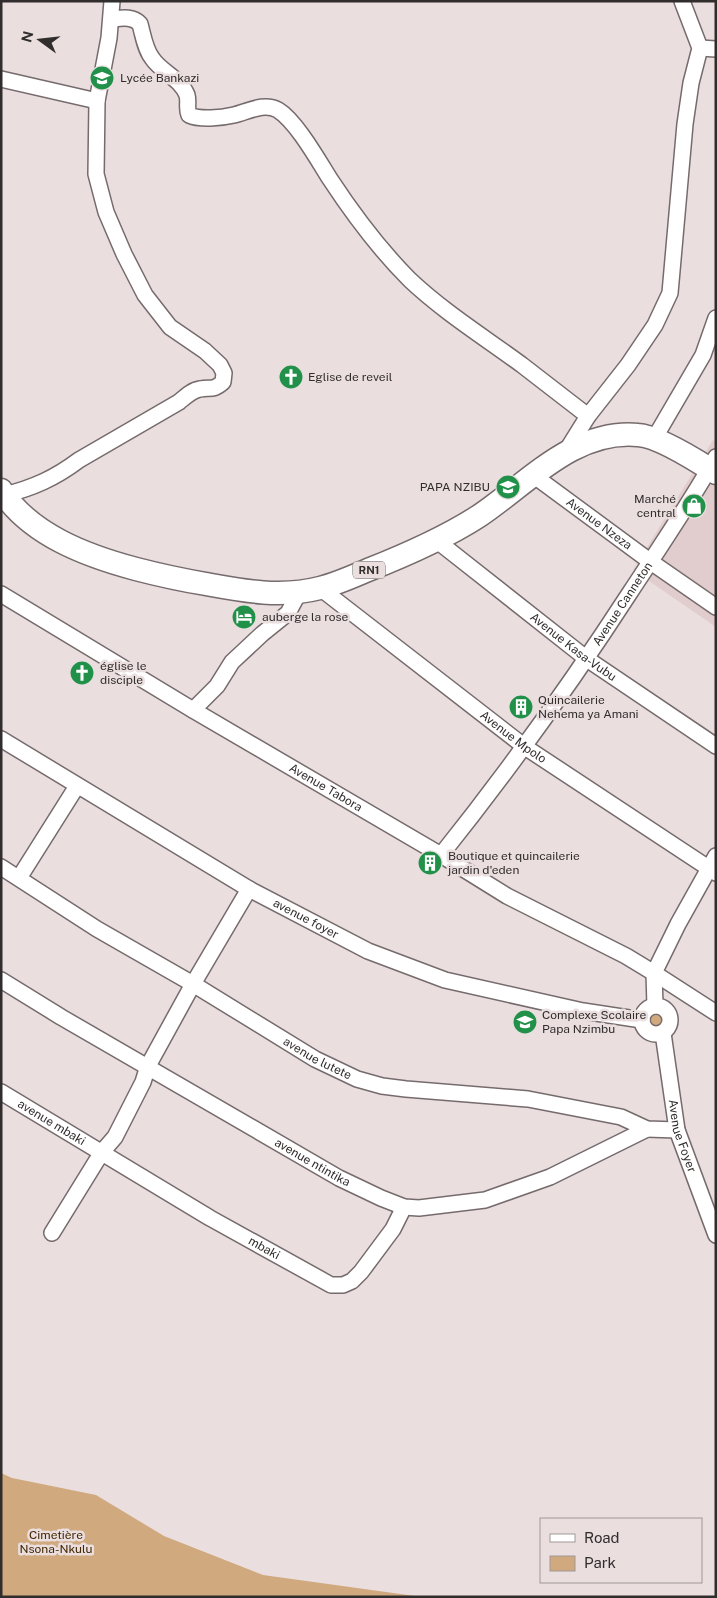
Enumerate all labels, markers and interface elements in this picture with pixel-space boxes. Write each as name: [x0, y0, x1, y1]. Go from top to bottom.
north arrow: [15, 15, 65, 65]
text: N: [18, 29, 37, 44]
school or university icon: Lycée Bankazi: [89, 65, 115, 91]
place label: Lycée Bankazi: [120, 71, 199, 85]
church icon: Eglise de reveil: [278, 364, 304, 390]
place label: Eglise de reveil: [308, 370, 393, 384]
school or university icon: PAPA NZIBU: [495, 474, 521, 500]
place label: PAPA NZIBU: [420, 480, 490, 494]
place label: Marché central: [634, 492, 676, 520]
shop icon: Marché central: [681, 493, 707, 519]
street label: Avenue Nzeza: [563, 495, 635, 552]
street label: Avenue Canneton: [590, 559, 655, 648]
road number: RN1: [353, 562, 385, 578]
hotel icon: auberge la rose: [231, 604, 257, 630]
place label: auberge la rose: [262, 610, 349, 624]
street label: Avenue Kasa-Vubu: [527, 610, 619, 684]
place label: église le disciple: [100, 659, 147, 687]
church icon: église le disciple: [69, 660, 95, 686]
place label: Quincailerie Nehema ya Amani: [538, 693, 639, 721]
building icon: Quincailerie Nehema ya Amani: [508, 694, 534, 720]
street label: Avenue Mpolo: [477, 708, 549, 766]
street label: Avenue Tabora: [287, 761, 365, 814]
place label: Boutique et quincailerie jardin d'eden: [447, 849, 580, 877]
building icon: Boutique et quincailerie jardin d'eden: [417, 850, 443, 876]
street label: avenue foyer: [271, 896, 341, 942]
place label: Complexe Scolaire Papa Nzimbu: [542, 1008, 647, 1036]
school or university icon: Complexe Scolaire Papa Nzimbu: [512, 1009, 538, 1035]
street label: avenue lutete: [281, 1034, 354, 1082]
street label: avenue mbaki: [15, 1097, 88, 1148]
street label: Avenue Foyer: [666, 1099, 699, 1175]
street label: avenue ntintika: [272, 1135, 353, 1189]
street label: mbaki: [246, 1234, 282, 1262]
legend: [540, 1518, 702, 1583]
park label: Cimetière Nsona-Nkulu: [19, 1528, 93, 1556]
text: Road: [584, 1529, 620, 1546]
text: Park: [584, 1554, 616, 1571]

